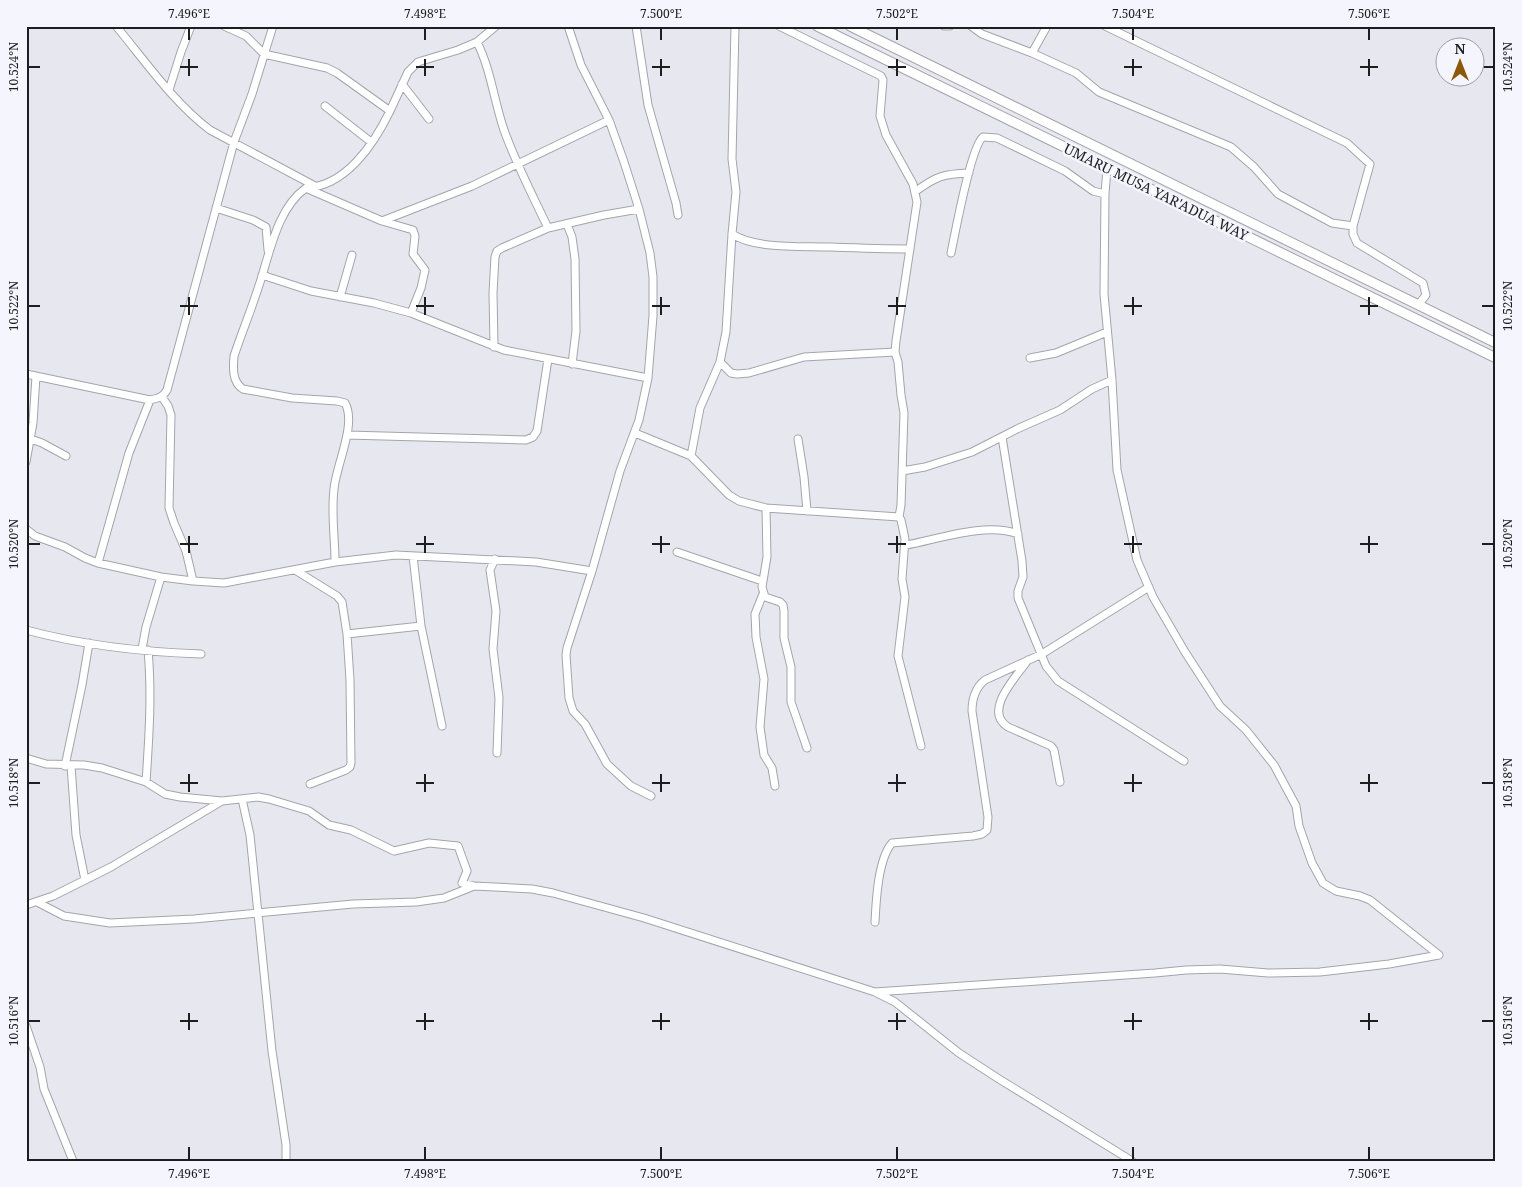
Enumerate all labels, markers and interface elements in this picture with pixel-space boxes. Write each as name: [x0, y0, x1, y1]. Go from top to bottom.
text: 7.496°E: [168, 5, 210, 22]
text: 7.498°E: [404, 5, 446, 22]
text: 7.500°E: [640, 5, 682, 22]
text: 7.502°E: [876, 5, 918, 22]
text: 7.504°E: [1112, 5, 1154, 22]
text: 7.506°E: [1348, 5, 1390, 22]
north arrow: [1434, 38, 1484, 88]
text: N: [1454, 39, 1466, 58]
text: 10.524°N: [5, 42, 22, 92]
text: 10.524°N: [1499, 42, 1516, 92]
street label: UMARU MUSA YAR'ADUA WAY: [1061, 138, 1252, 245]
text: 10.522°N: [5, 281, 22, 331]
text: 10.522°N: [1499, 281, 1516, 331]
text: 10.520°N: [5, 519, 22, 569]
text: 10.520°N: [1499, 519, 1516, 569]
text: 10.518°N: [5, 758, 22, 808]
text: 10.518°N: [1499, 758, 1516, 808]
text: 10.516°N: [5, 996, 22, 1046]
text: 10.516°N: [1499, 996, 1516, 1046]
text: 7.496°E: [168, 1165, 210, 1182]
text: 7.498°E: [404, 1165, 446, 1182]
text: 7.500°E: [640, 1165, 682, 1182]
text: 7.502°E: [876, 1165, 918, 1182]
text: 7.504°E: [1112, 1165, 1154, 1182]
text: 7.506°E: [1348, 1165, 1390, 1182]

